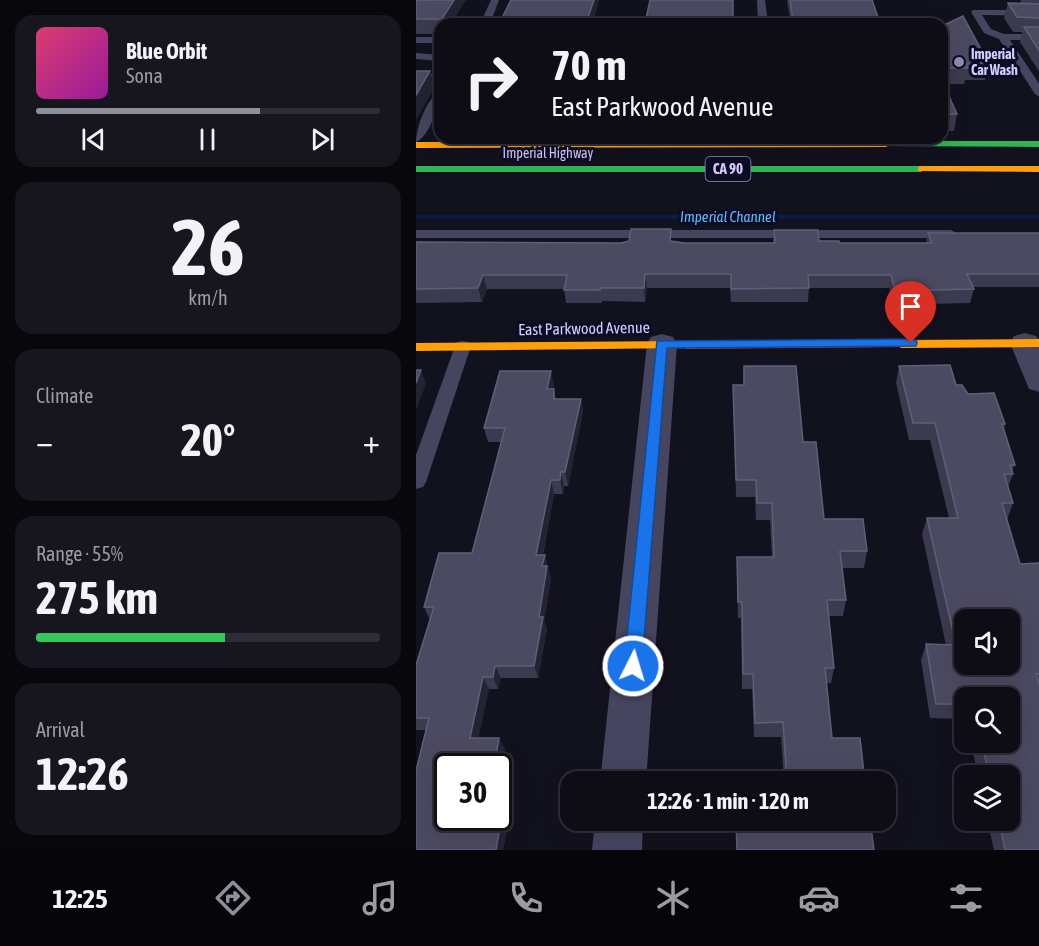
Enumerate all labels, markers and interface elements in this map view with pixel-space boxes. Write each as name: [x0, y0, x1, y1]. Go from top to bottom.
text: Blue Orbit: [126, 38, 207, 64]
text: 70 m: [551, 41, 626, 89]
icon: right: [452, 42, 530, 120]
place label: Imperial Car Wash: [971, 46, 1018, 78]
marker: Imperial Car Wash: [952, 55, 966, 69]
text: Sona: [126, 64, 163, 87]
text: East Parkwood Avenue: [551, 91, 774, 122]
icon: previous: [77, 123, 110, 156]
icon: pause: [191, 123, 224, 156]
icon: next: [306, 123, 339, 156]
street label: Imperial Highway: [503, 145, 594, 161]
road number: CA 90: [706, 157, 750, 181]
text: 26: [171, 202, 245, 292]
water label: Imperial Channel: [680, 208, 776, 225]
pin: [885, 281, 936, 343]
text: km/h: [188, 286, 228, 309]
icon: arrive: [894, 290, 927, 323]
street label: East Parkwood Avenue: [518, 318, 650, 338]
text: Climate: [36, 384, 93, 407]
text: 20°: [181, 414, 235, 466]
text: −: [36, 422, 53, 460]
text: +: [363, 422, 380, 460]
text: Range · 55%: [36, 542, 123, 565]
text: 275 km: [36, 572, 158, 624]
map controls: [954, 609, 1020, 831]
button: sound: [954, 609, 1020, 675]
position arrow: [601, 634, 665, 698]
button: search: [954, 687, 1020, 753]
text: Arrival: [36, 718, 85, 741]
text: 12:26: [36, 748, 129, 800]
speed limit sign: 30: [434, 753, 512, 831]
button: layers: [954, 765, 1020, 831]
text: 12:26 · 1 min · 120 m: [647, 788, 809, 814]
icon: directions: [212, 877, 254, 919]
icon: music: [359, 877, 401, 919]
icon: phone: [505, 877, 547, 919]
icon: climate: [652, 877, 694, 919]
icon: car: [798, 877, 840, 919]
icon: filters: [945, 877, 987, 919]
text: 12:25: [52, 883, 108, 914]

